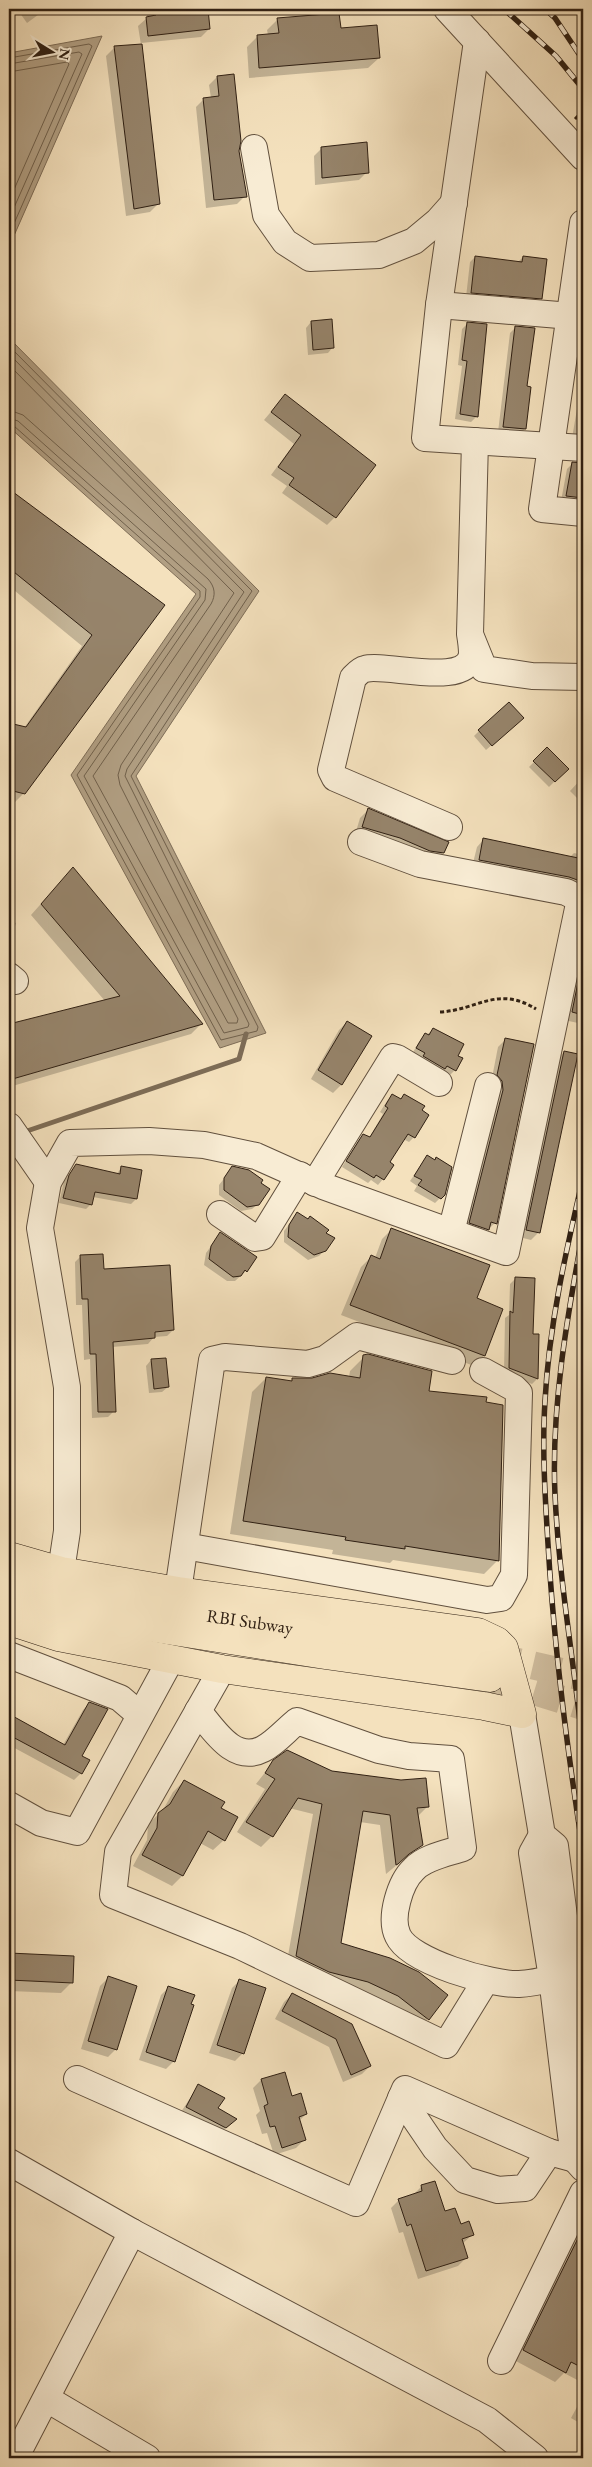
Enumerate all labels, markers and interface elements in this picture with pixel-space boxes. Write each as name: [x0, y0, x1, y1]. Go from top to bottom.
north arrow: [28, 28, 78, 78]
text: N: [55, 47, 75, 62]
street label: RBI Subway: [205, 1603, 295, 1638]

